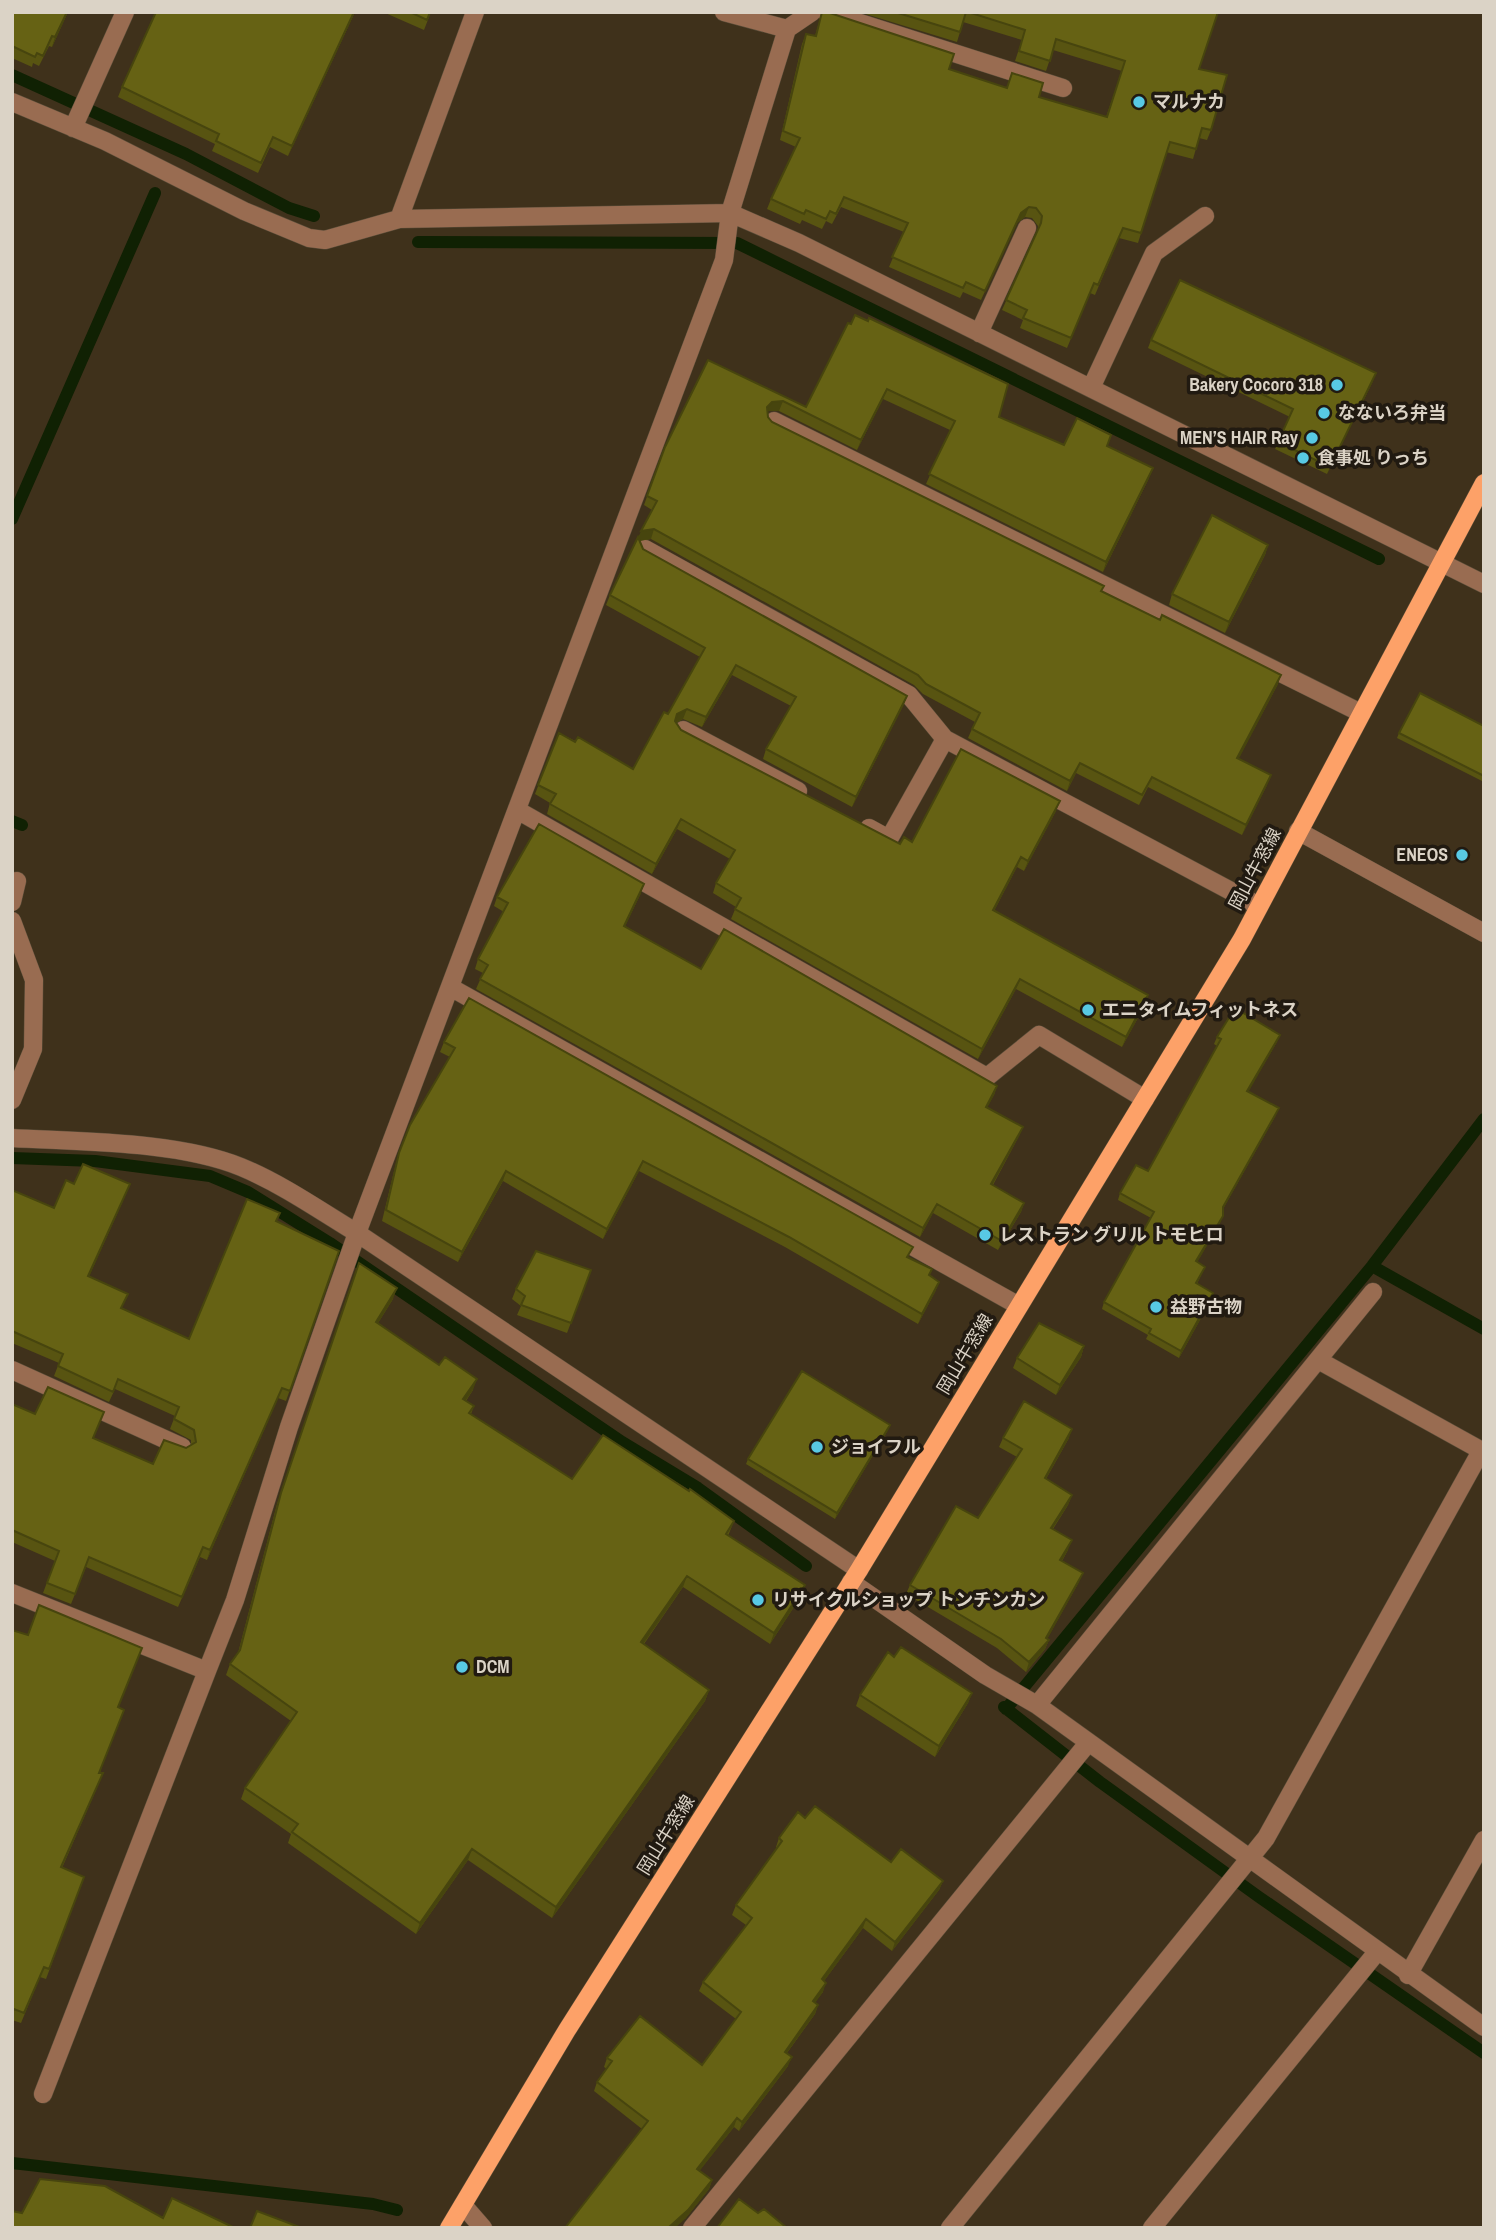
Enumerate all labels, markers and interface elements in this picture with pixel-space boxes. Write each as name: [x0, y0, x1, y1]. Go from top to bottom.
place label: マルナカ: [1153, 89, 1225, 114]
marker: マルナカ: [1131, 94, 1147, 110]
place label: Bakery Cocoro 318: [1189, 372, 1323, 397]
marker: Bakery Cocoro 318: [1329, 377, 1345, 393]
place label: なないろ弁当: [1338, 400, 1446, 425]
marker: なないろ弁当: [1316, 405, 1332, 421]
place label: MEN’S HAIR Ray: [1180, 425, 1299, 450]
marker: MEN’S HAIR Ray: [1304, 430, 1320, 446]
place label: 食事処 りっち: [1317, 445, 1429, 470]
marker: 食事処 りっち: [1295, 450, 1311, 466]
street label: 岡山牛窓線: [1222, 823, 1287, 914]
place label: ENEOS: [1396, 842, 1448, 867]
marker: ENEOS: [1454, 847, 1470, 863]
place label: エニタイムフィットネス: [1102, 997, 1298, 1022]
marker: エニタイムフィットネス: [1080, 1002, 1096, 1018]
place label: レストラン グリル トモヒロ: [999, 1222, 1223, 1247]
marker: レストラン グリル トモヒロ: [977, 1227, 993, 1243]
place label: 益野古物: [1170, 1294, 1242, 1319]
marker: 益野古物: [1148, 1299, 1164, 1315]
street label: 岡山牛窓線: [931, 1309, 998, 1399]
place label: ジョイフル: [831, 1434, 921, 1459]
marker: ジョイフル: [809, 1439, 825, 1455]
place label: リサイクルショップ トンチンカン: [772, 1587, 1045, 1612]
marker: リサイクルショップ トンチンカン: [750, 1592, 766, 1608]
place label: DCM: [476, 1654, 510, 1679]
marker: DCM: [454, 1659, 470, 1675]
street label: 岡山牛窓線: [631, 1790, 700, 1880]

